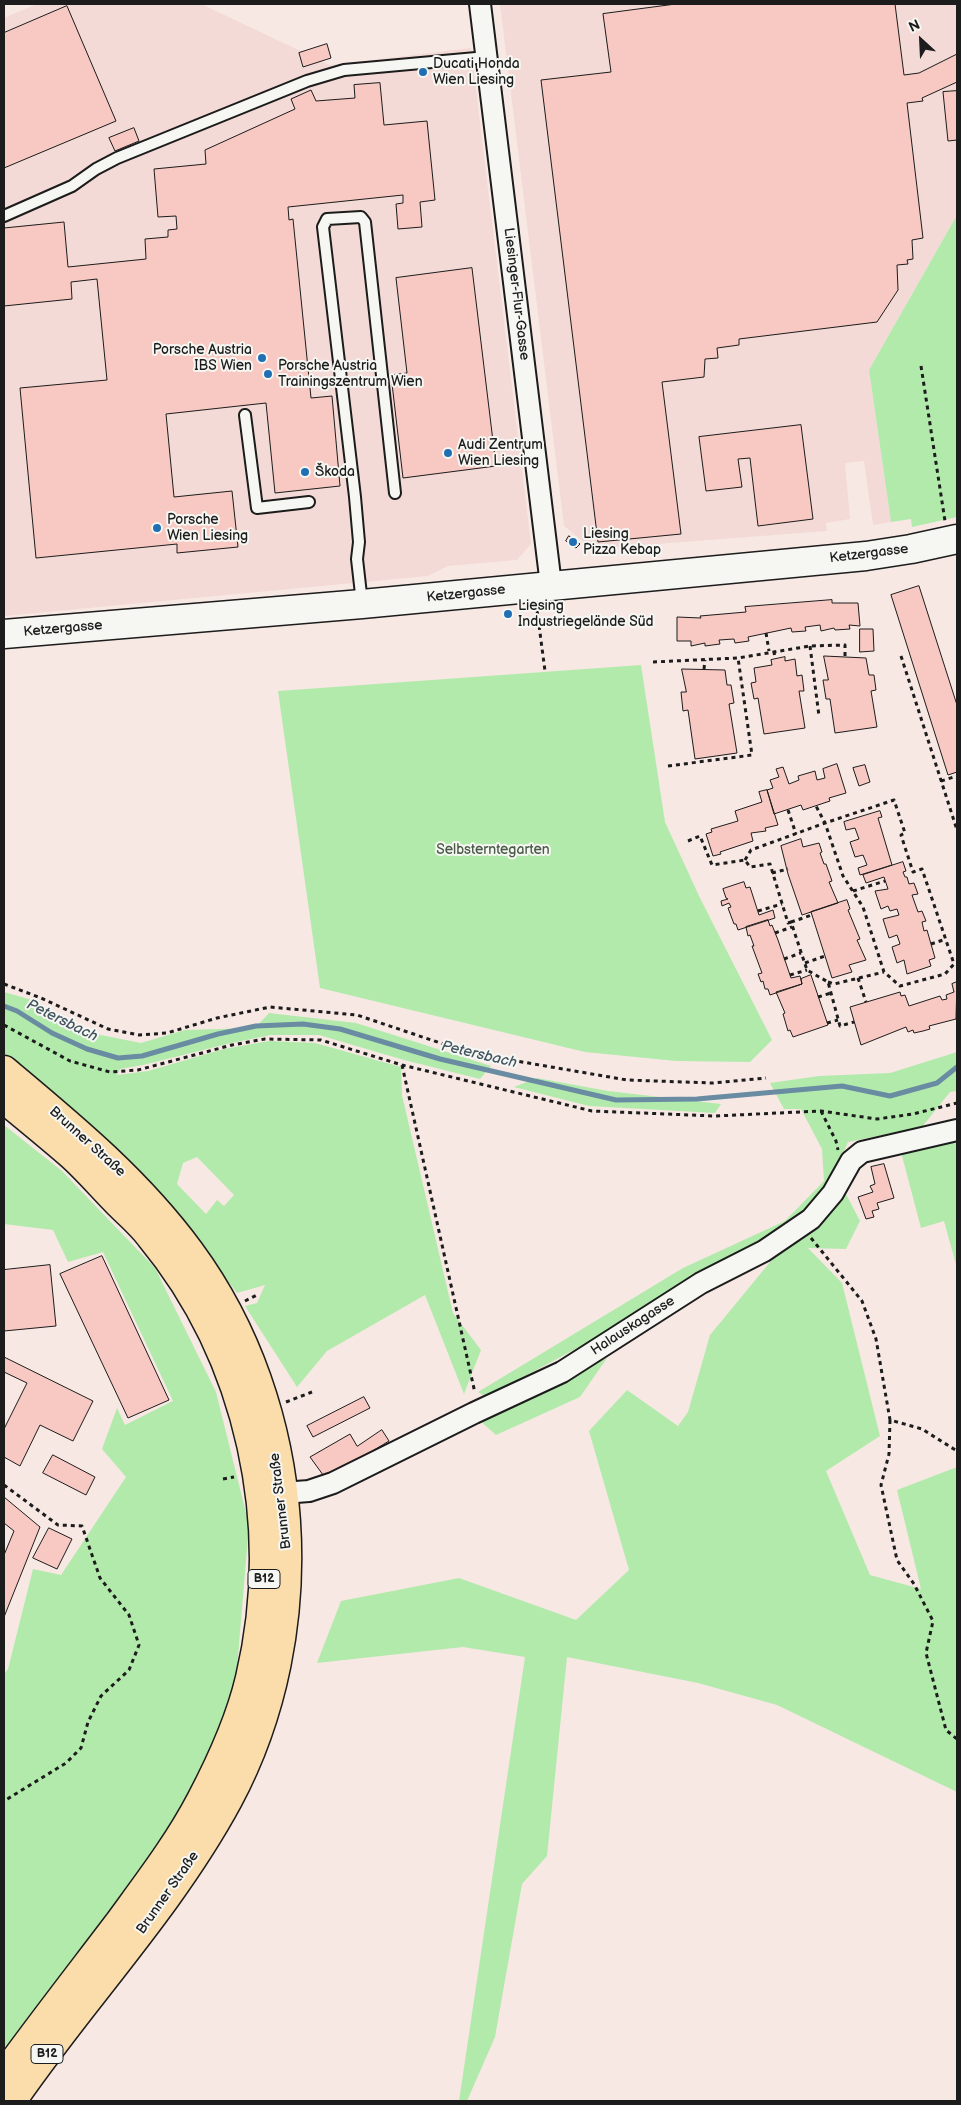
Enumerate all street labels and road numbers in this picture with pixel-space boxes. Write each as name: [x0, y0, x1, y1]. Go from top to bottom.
street label: Liesinger-Flur-Gasse: [500, 227, 532, 361]
street label: Ketzergasse: [829, 541, 909, 567]
street label: Ketzergasse: [426, 582, 506, 606]
street label: Ketzergasse: [23, 617, 103, 641]
street label: Brunner Straße: [45, 1103, 129, 1181]
street label: Halauskagasse: [588, 1293, 678, 1359]
street label: Brunner Straße: [267, 1452, 295, 1550]
road number: B12: [248, 1570, 280, 1588]
street label: Brunner Straße: [133, 1848, 203, 1938]
road number: B12: [31, 2045, 63, 2064]

